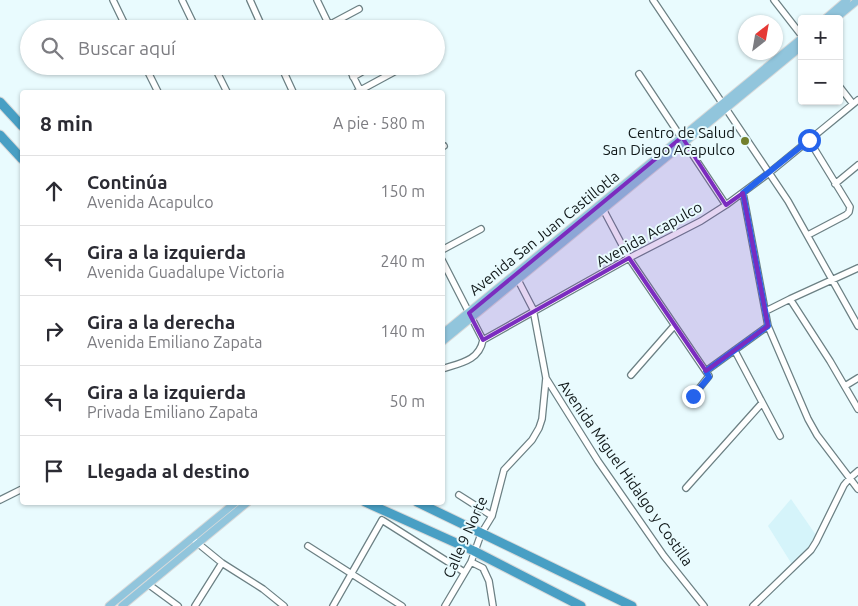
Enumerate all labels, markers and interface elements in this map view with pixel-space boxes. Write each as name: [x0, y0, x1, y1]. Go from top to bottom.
north arrow: [738, 15, 783, 60]
map controls: [798, 15, 843, 105]
button: +: [798, 15, 843, 60]
search box: [20, 20, 445, 75]
icon: search: [38, 34, 66, 62]
text: Buscar aquí: [78, 37, 176, 59]
button: −: [798, 60, 843, 105]
text: 8 min: [40, 111, 93, 135]
text: A pie · 580 m: [333, 114, 425, 132]
place label: Centro de Salud San Diego Acapulco: [603, 124, 735, 158]
route start: [798, 129, 821, 152]
marker: Centro de Salud San Diego Acapulco: [739, 135, 751, 147]
street label: Avenida San Juan Castillotla: [466, 167, 622, 299]
text: Continúa: [87, 171, 168, 193]
icon: ahead: [40, 177, 68, 205]
text: 150 m: [380, 182, 425, 200]
text: Avenida Acapulco: [87, 193, 214, 211]
street label: Avenida Acapulco: [593, 198, 705, 270]
text: Gira a la izquierda: [87, 241, 246, 263]
icon: left: [40, 247, 68, 275]
text: 240 m: [380, 252, 425, 270]
text: Avenida Guadalupe Victoria: [87, 263, 285, 281]
text: Gira a la derecha: [87, 311, 235, 333]
icon: right: [40, 317, 68, 345]
text: 140 m: [380, 322, 425, 340]
text: Avenida Emiliano Zapata: [87, 333, 263, 351]
street label: Avenida Miguel Hidalgo y Costilla: [555, 377, 697, 569]
text: Gira a la izquierda: [87, 381, 246, 403]
route end: [682, 385, 705, 408]
icon: left: [40, 387, 68, 415]
text: 50 m: [389, 392, 425, 410]
text: Privada Emiliano Zapata: [87, 403, 258, 421]
icon: arrive: [40, 457, 68, 485]
text: Llegada al destino: [87, 460, 250, 482]
street label: Calle 9 Norte: [439, 493, 491, 581]

